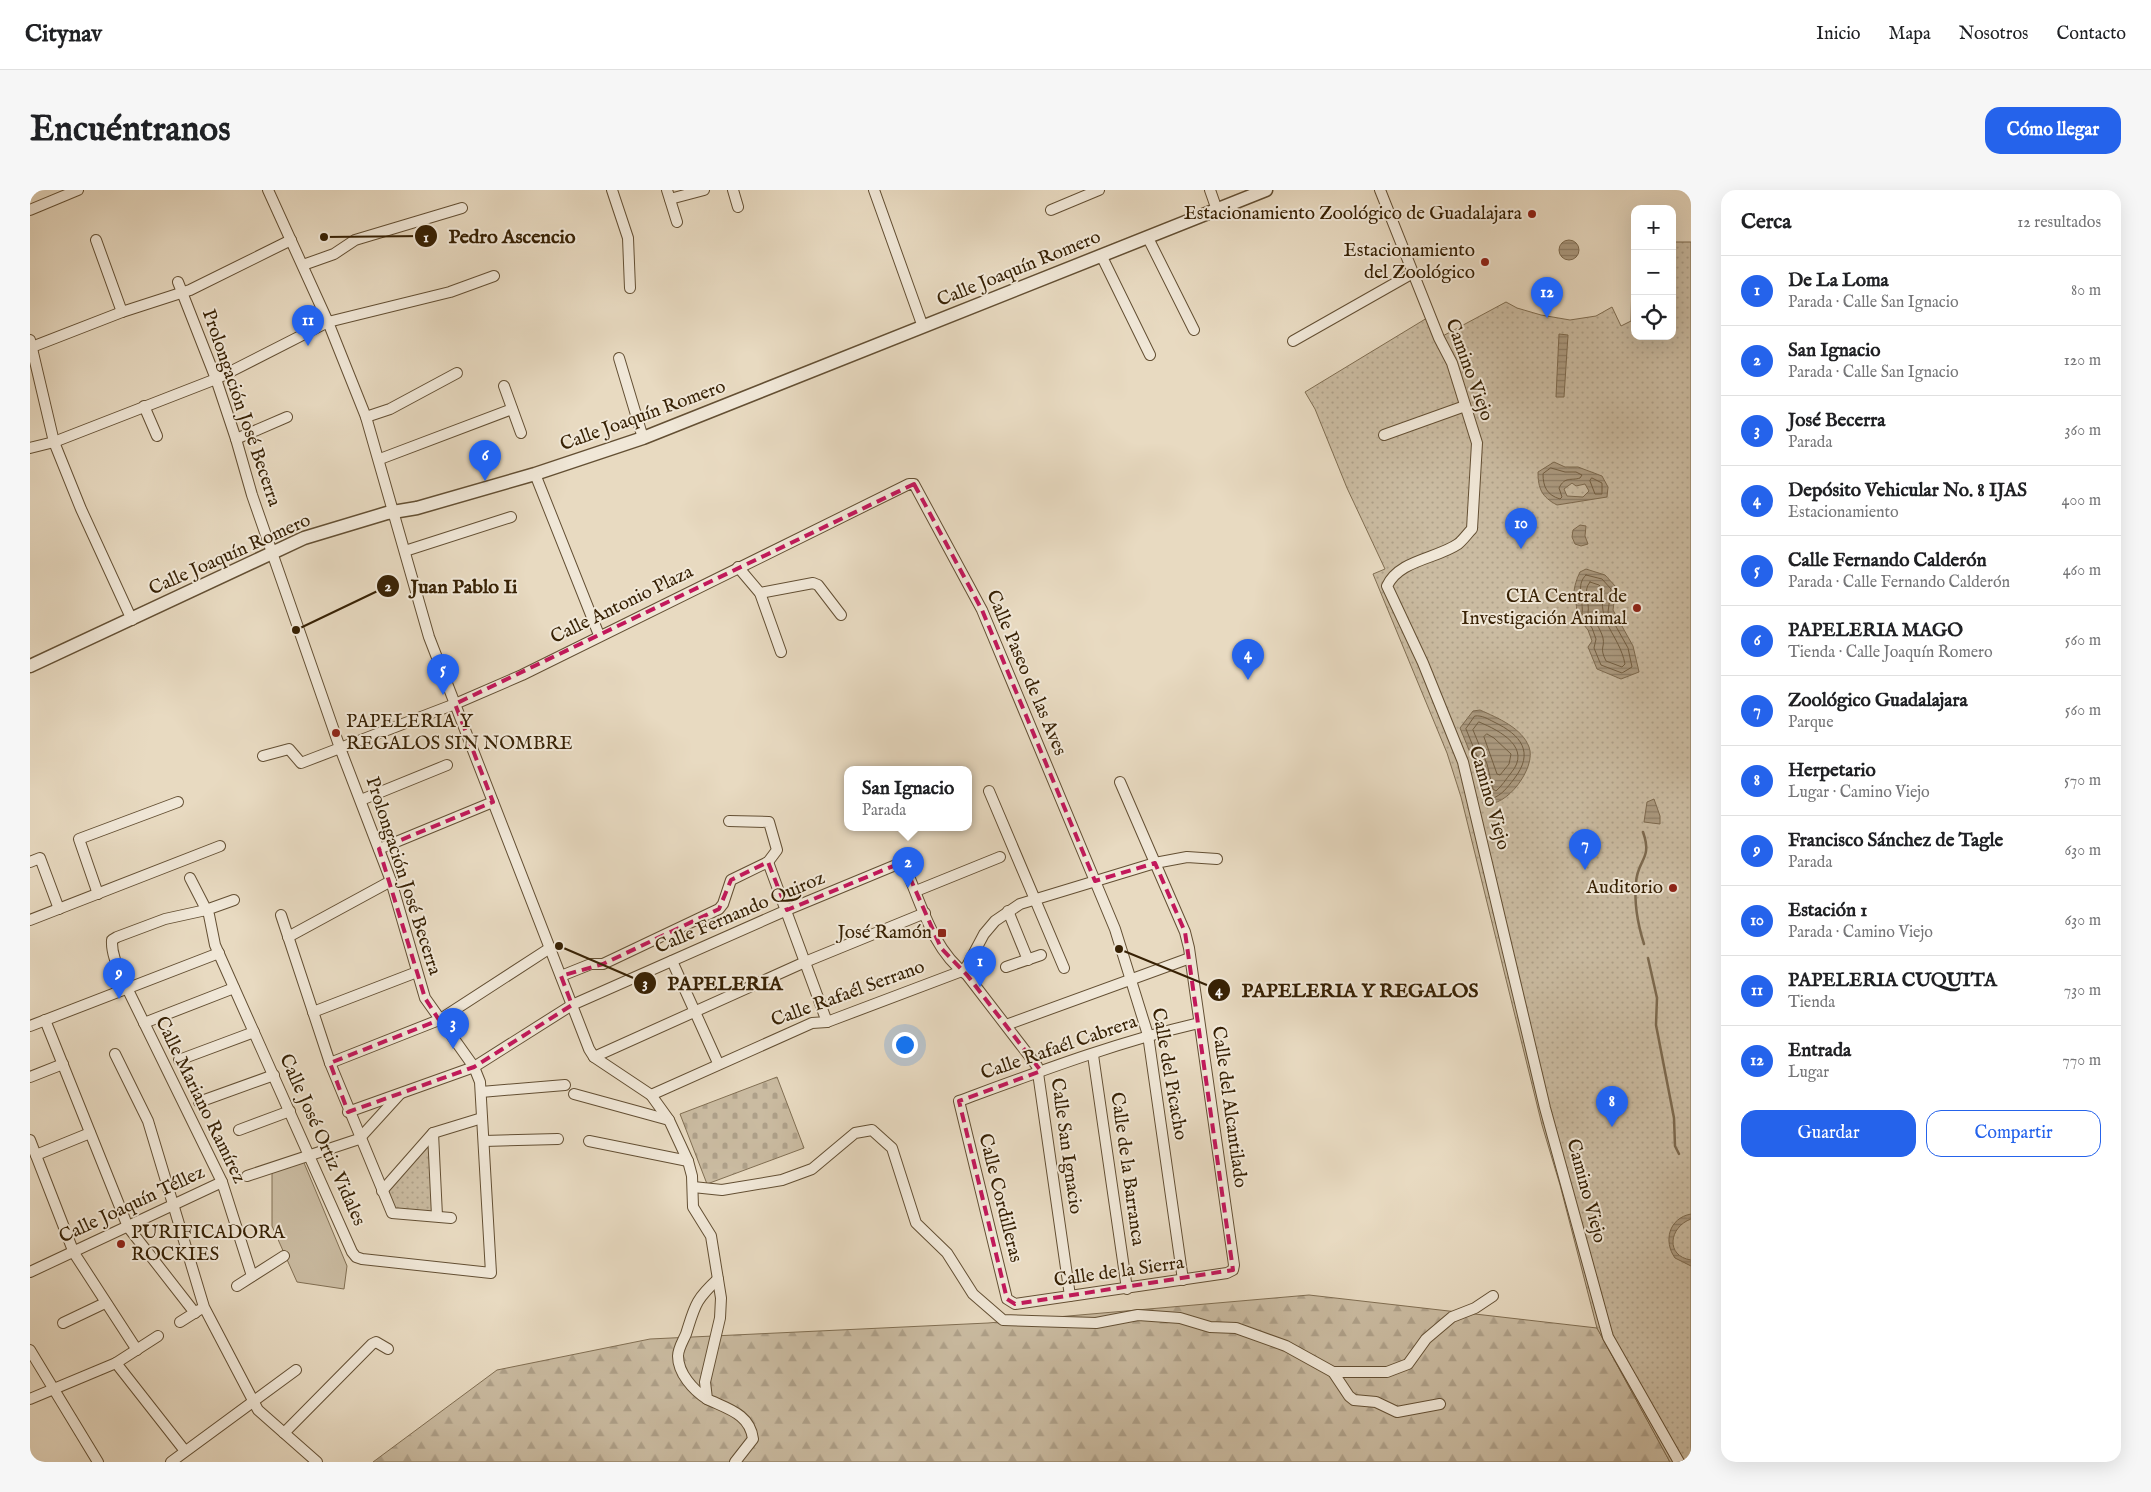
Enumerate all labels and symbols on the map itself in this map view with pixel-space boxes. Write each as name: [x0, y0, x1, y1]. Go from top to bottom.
place label: Estacionamiento Zoológico de Guadalajara: [1184, 202, 1523, 226]
marker: Estacionamiento Zoológico de Guadalajara: [1526, 208, 1538, 220]
callout: Pedro Ascencio: [413, 219, 586, 254]
text: Pedro Ascencio: [448, 225, 576, 250]
street label: Calle Joaquín Romero: [934, 225, 1104, 313]
text: 1: [423, 228, 429, 247]
place label: Estacionamiento del Zoológico: [1344, 239, 1475, 285]
marker: Estacionamiento del Zoológico: [1479, 256, 1491, 268]
pin: 12: [1531, 277, 1563, 318]
pin: 11: [292, 305, 324, 346]
street label: Prolongación José Becerra: [196, 306, 286, 511]
street label: Camino Viejo: [1439, 316, 1499, 424]
street label: Calle Joaquín Romero: [557, 375, 729, 457]
pin: 6: [469, 440, 501, 481]
pin: 10: [1505, 508, 1537, 549]
street label: Calle Joaquín Romero: [145, 509, 315, 601]
street label: Calle Antonio Plaza: [547, 560, 698, 650]
callout: Juan Pablo Ii: [376, 568, 528, 603]
text: Juan Pablo Ii: [408, 575, 518, 600]
text: 2: [384, 577, 392, 596]
place label: CIA Central de Investigación Animal: [1461, 585, 1628, 631]
street label: Calle Paseo de las Aves: [980, 587, 1072, 759]
marker: CIA Central de Investigación Animal: [1631, 602, 1643, 614]
pin: 4: [1232, 639, 1264, 680]
pin: 5: [427, 654, 459, 695]
place label: PAPELERIA Y REGALOS SIN NOMBRE: [346, 710, 573, 756]
marker: PAPELERIA Y REGALOS SIN NOMBRE: [330, 727, 342, 739]
street label: Camino Viejo: [1463, 743, 1515, 853]
street label: Prolongación José Becerra: [360, 774, 447, 979]
pin: 7: [1569, 829, 1601, 870]
pin: 2: [892, 847, 924, 888]
street label: Calle Fernando Quiroz: [652, 866, 829, 960]
place label: Auditorio: [1585, 876, 1663, 900]
marker: Auditorio: [1667, 882, 1679, 894]
place label: José Ramón: [835, 921, 932, 945]
marker: José Ramón: [936, 927, 948, 939]
pin: 1: [964, 946, 996, 987]
street label: Calle Rafaél Serrano: [768, 955, 928, 1033]
pin: 9: [103, 958, 135, 999]
callout: PAPELERIA: [632, 965, 793, 1000]
text: PAPELERIA: [667, 972, 784, 997]
callout: PAPELERIA Y REGALOS: [1206, 972, 1488, 1007]
text: 3: [642, 974, 648, 993]
text: PAPELERIA Y REGALOS: [1242, 979, 1478, 1004]
text: 4: [1215, 981, 1223, 1000]
street label: Calle del Picacho: [1146, 1006, 1192, 1142]
pin: 3: [437, 1008, 469, 1049]
street label: Calle Rafaél Cabrera: [978, 1010, 1141, 1086]
street label: Calle Mariano Ramírez: [149, 1013, 251, 1188]
street label: Calle del Alcantilado: [1206, 1025, 1252, 1189]
your location: [892, 1032, 918, 1058]
street label: Calle José Ortiz Vidales: [273, 1050, 371, 1230]
street label: Calle San Ignacio: [1045, 1076, 1087, 1216]
pin: 8: [1596, 1086, 1628, 1127]
street label: Calle de la Barranca: [1104, 1091, 1150, 1248]
street label: Calle Cordilleras: [972, 1131, 1028, 1265]
street label: Camino Viejo: [1561, 1136, 1611, 1246]
street label: Calle Joaquín Téllez: [55, 1161, 209, 1249]
place label: PURIFICADORA ROCKIES: [131, 1221, 286, 1267]
marker: PURIFICADORA ROCKIES: [115, 1238, 127, 1250]
street label: Calle de la Sierra: [1052, 1251, 1186, 1293]

